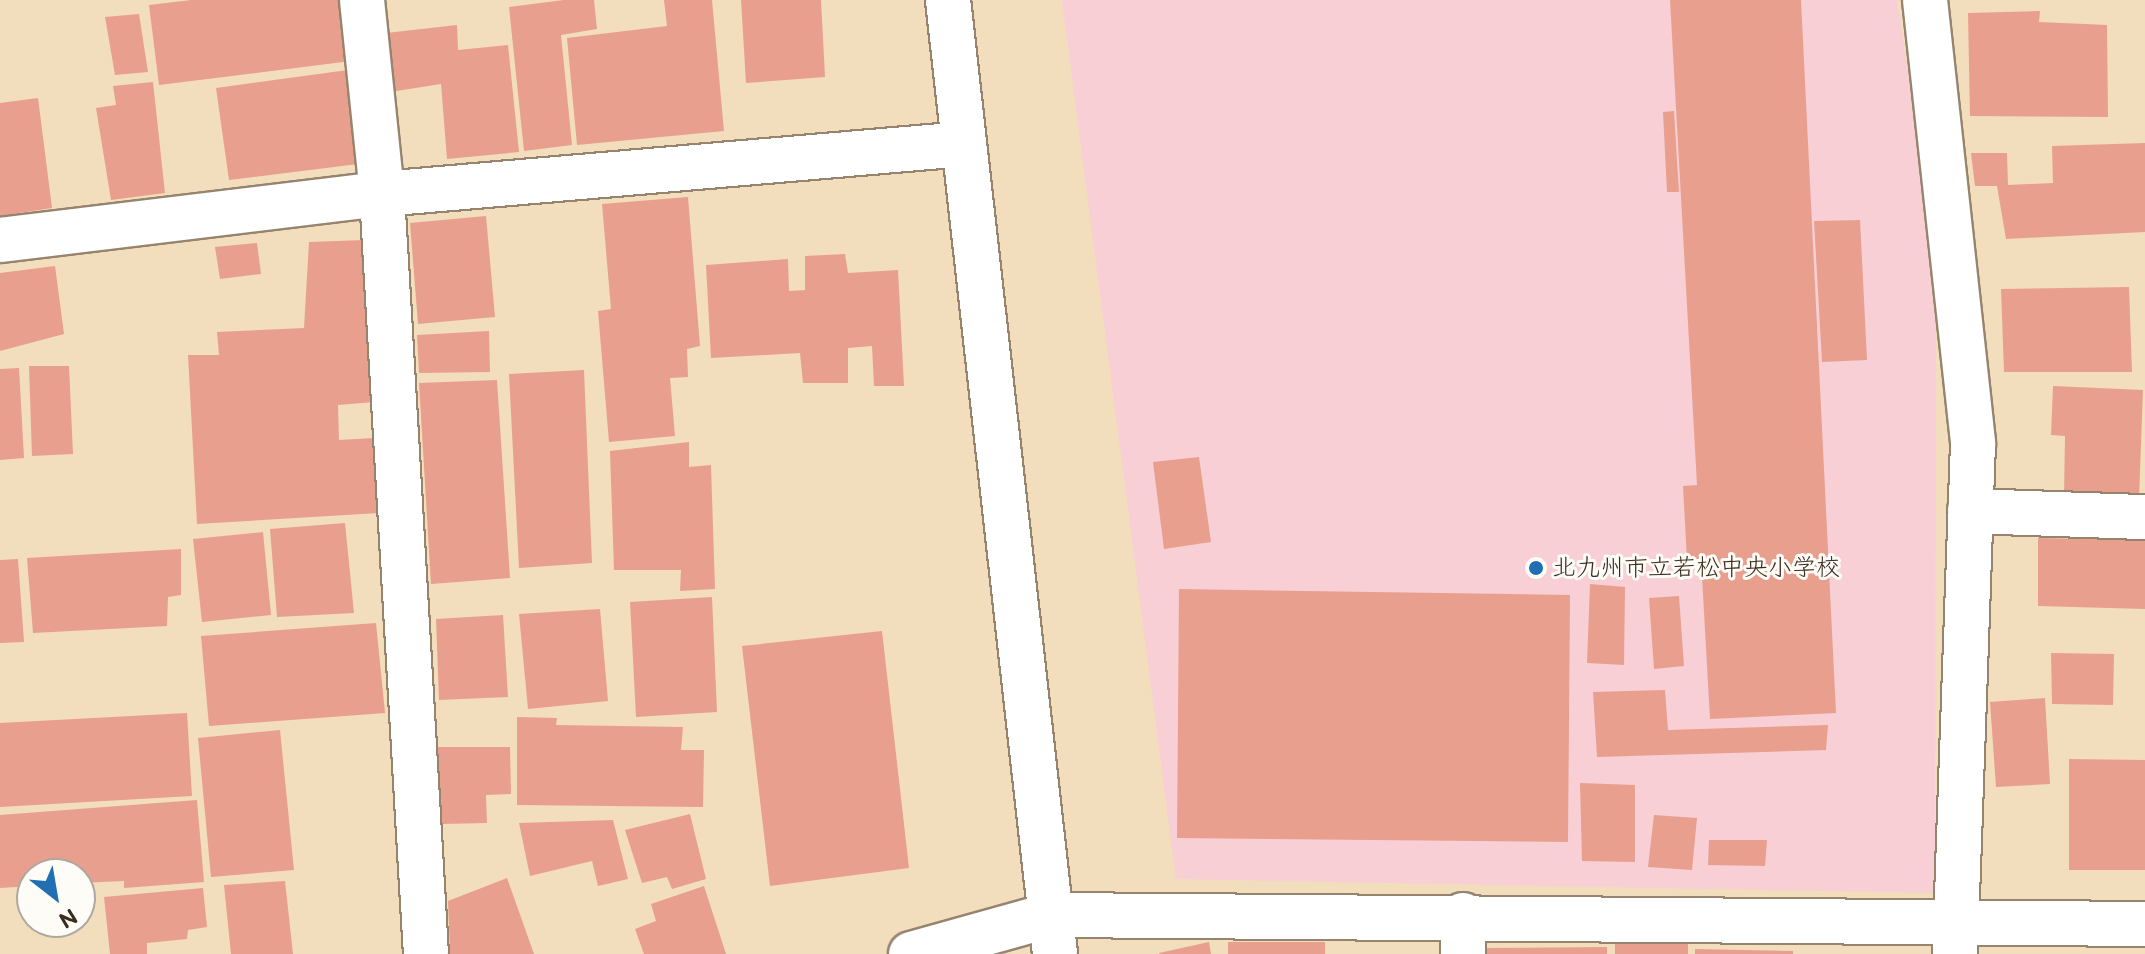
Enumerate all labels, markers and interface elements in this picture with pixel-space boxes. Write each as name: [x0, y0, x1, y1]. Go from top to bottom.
place label: 北九州市立若松中央小学校: [1552, 554, 1840, 582]
marker: 北九州市立若松中央小学校: [1527, 559, 1545, 577]
north arrow: [16, 858, 96, 938]
text: N: [54, 901, 82, 933]

